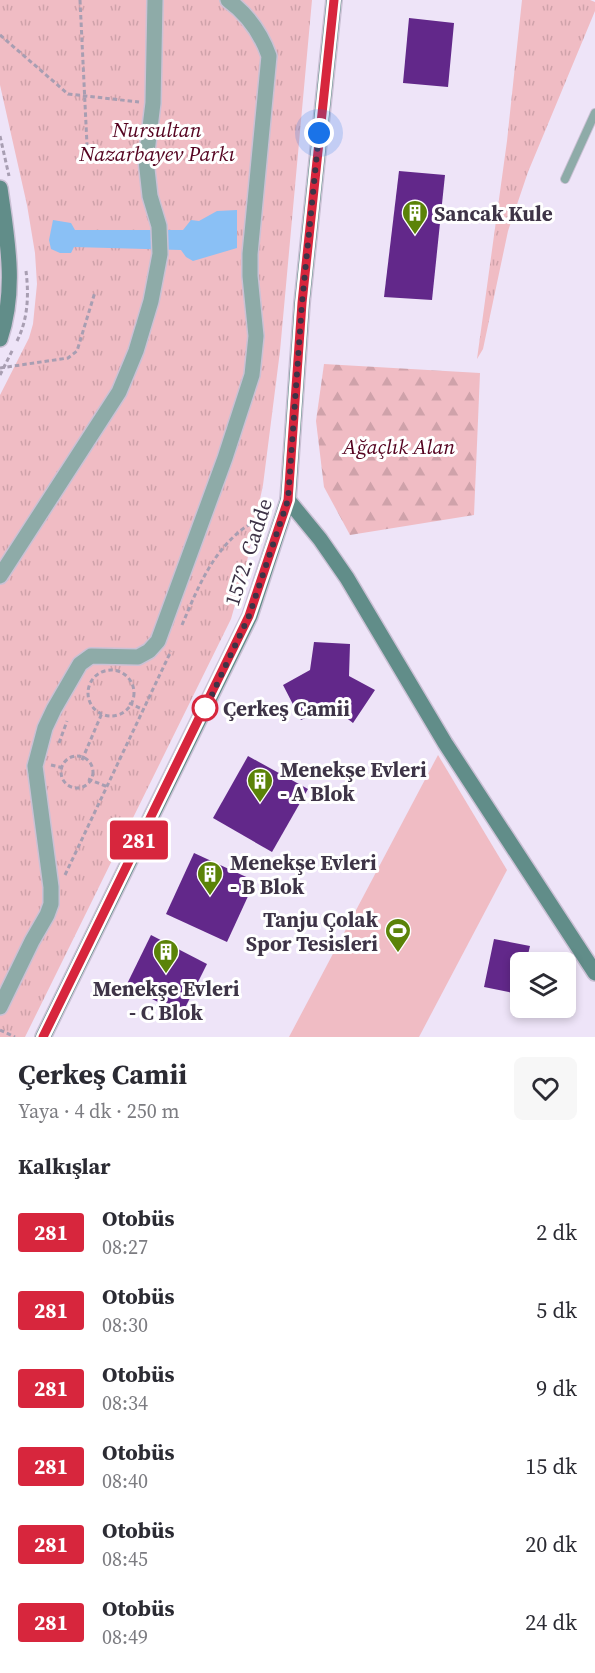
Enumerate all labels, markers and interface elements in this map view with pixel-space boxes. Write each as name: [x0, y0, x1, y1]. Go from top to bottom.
park label: Nursultan Nazarbayev Parkı: [78, 115, 235, 168]
your location: [304, 118, 334, 148]
building icon: Sancak Kule: [400, 198, 430, 236]
place label: Sancak Kule: [434, 199, 553, 228]
park label: Ağaçlık Alan: [342, 432, 455, 461]
street label: 1572. Cadde: [217, 494, 279, 610]
place label: Çerkeş Camii: [223, 694, 350, 723]
marker: Çerkeş Camii: [192, 695, 218, 721]
place label: Menekşe Evleri - A Blok: [280, 755, 427, 808]
building icon: Menekşe Evleri - A Blok: [245, 766, 275, 804]
line badge: 281: [104, 820, 174, 860]
text: 281: [122, 826, 156, 855]
place label: Menekşe Evleri - B Blok: [230, 848, 377, 901]
building icon: Menekşe Evleri - B Blok: [195, 859, 225, 897]
place label: Tanju Çolak Spor Tesisleri: [246, 905, 378, 958]
sports icon: Tanju Çolak Spor Tesisleri: [383, 916, 413, 954]
building icon: Menekşe Evleri - C Blok: [151, 937, 181, 975]
map controls: [510, 952, 576, 1018]
button: layers: [510, 952, 576, 1018]
place label: Menekşe Evleri - C Blok: [93, 974, 240, 1027]
text: Çerkeş Camii: [18, 1055, 187, 1093]
button: heart: [514, 1057, 577, 1120]
text: Yaya · 4 dk · 250 m: [18, 1097, 179, 1125]
text: Kalkışlar: [18, 1151, 110, 1181]
text: Otobüs: [102, 1203, 174, 1233]
text: 2 dk: [536, 1217, 577, 1247]
text: 281: [34, 1218, 68, 1247]
text: 08:27: [102, 1233, 148, 1261]
text: Otobüs: [102, 1281, 174, 1311]
text: 5 dk: [536, 1295, 577, 1325]
text: 281: [34, 1296, 68, 1325]
text: 08:30: [102, 1311, 148, 1339]
text: Otobüs: [102, 1359, 174, 1389]
text: 9 dk: [536, 1373, 577, 1403]
text: 281: [34, 1374, 68, 1403]
text: 08:34: [102, 1389, 148, 1417]
text: Otobüs: [102, 1437, 174, 1467]
text: 15 dk: [525, 1451, 577, 1481]
text: 281: [34, 1452, 68, 1481]
text: 08:40: [102, 1467, 148, 1495]
text: Otobüs: [102, 1515, 174, 1545]
text: 20 dk: [525, 1529, 577, 1559]
text: 281: [34, 1530, 68, 1559]
text: 08:45: [102, 1545, 148, 1573]
text: Otobüs: [102, 1593, 174, 1623]
text: 24 dk: [525, 1607, 577, 1637]
text: 281: [34, 1608, 68, 1637]
text: 08:49: [102, 1623, 148, 1651]

